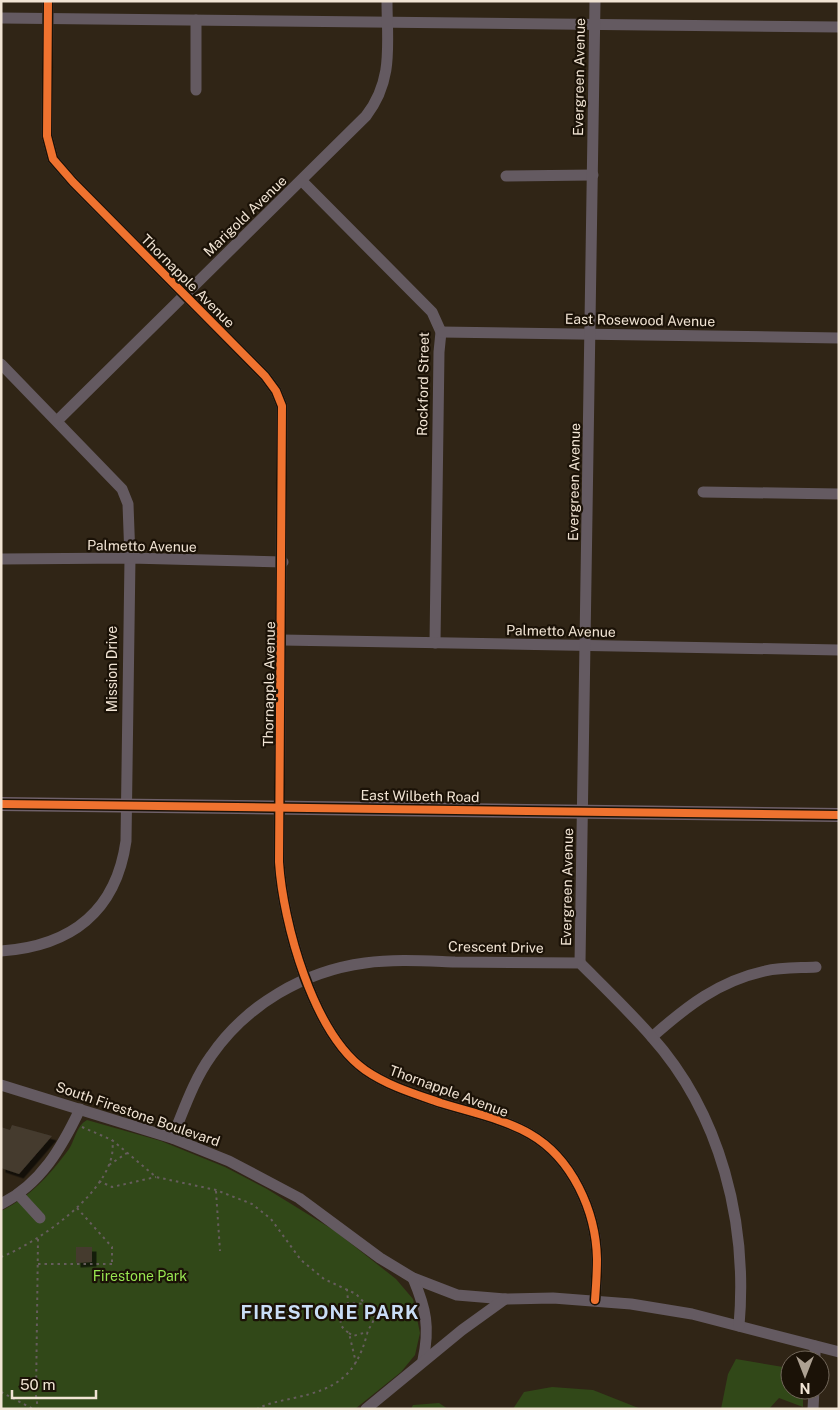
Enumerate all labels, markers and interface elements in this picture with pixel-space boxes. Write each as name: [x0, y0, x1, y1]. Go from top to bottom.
street label: Evergreen Avenue: [570, 18, 588, 136]
street label: Marigold Avenue: [200, 172, 290, 260]
street label: Thornapple Avenue: [138, 231, 238, 331]
street label: East Rosewood Avenue: [565, 311, 715, 329]
street label: Rockford Street: [414, 332, 432, 436]
street label: Evergreen Avenue: [565, 423, 583, 541]
street label: Palmetto Avenue: [87, 537, 197, 555]
street label: Thornapple Avenue: [260, 621, 278, 747]
street label: Palmetto Avenue: [506, 622, 616, 640]
street label: Mission Drive: [104, 626, 120, 712]
street label: East Wilbeth Road: [360, 787, 480, 805]
street label: Evergreen Avenue: [558, 828, 576, 946]
street label: Crescent Drive: [448, 938, 544, 956]
street label: Thornapple Avenue: [387, 1062, 511, 1120]
street label: South Firestone Boulevard: [54, 1078, 222, 1150]
park label: Firestone Park: [93, 1268, 187, 1284]
district label: FIRESTONE PARK: [240, 1301, 420, 1323]
north arrow: [780, 1350, 830, 1400]
scale bar: [12, 1368, 96, 1400]
text: 50 m: [20, 1376, 55, 1393]
text: N: [800, 1380, 810, 1396]

